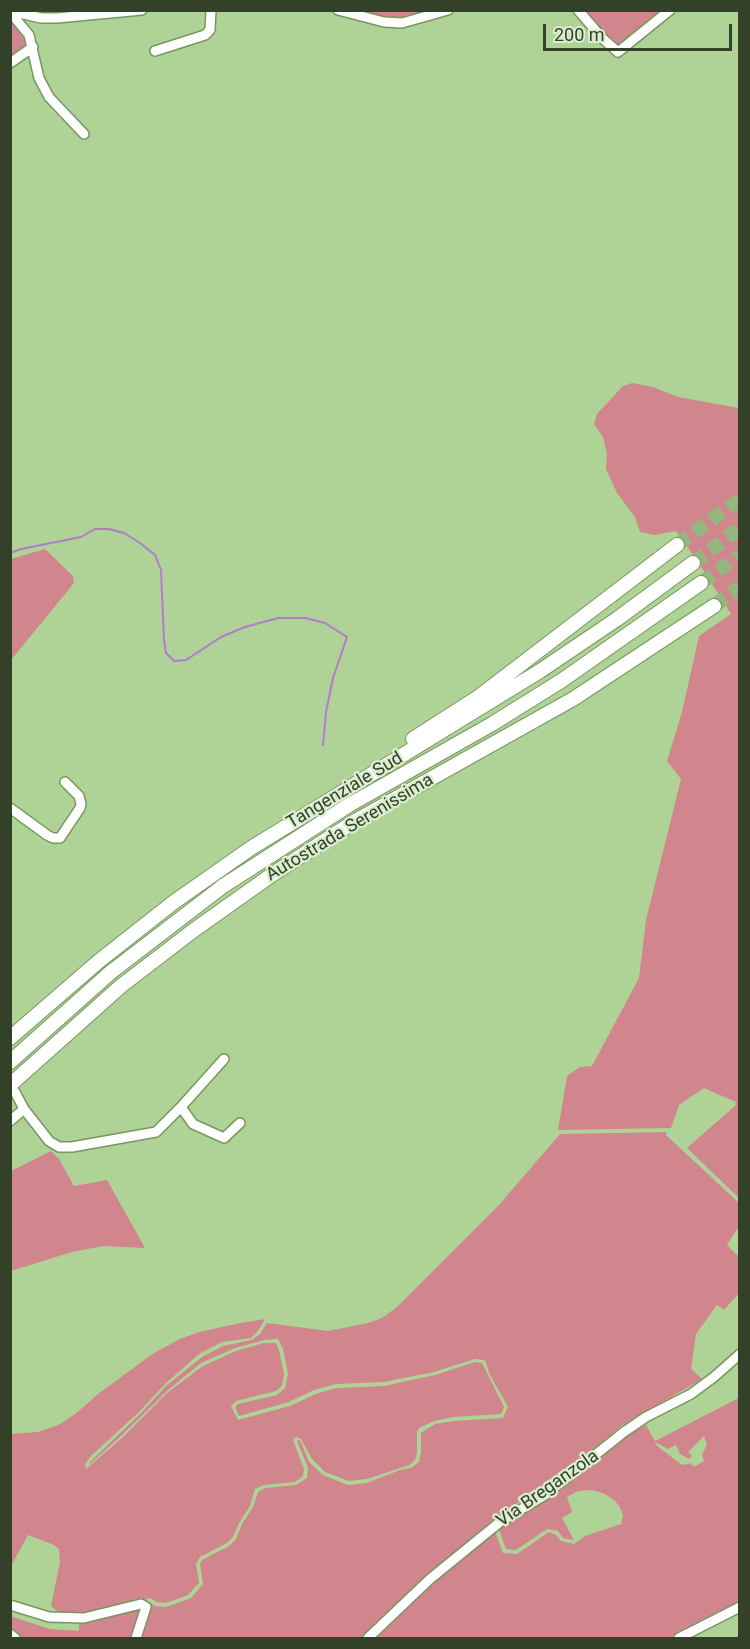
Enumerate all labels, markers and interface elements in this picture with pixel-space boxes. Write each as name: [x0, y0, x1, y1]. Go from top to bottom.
scale bar: [546, 12, 735, 50]
text: 200 m: [554, 24, 605, 45]
street label: Tangenziale Sud: [283, 748, 407, 834]
street label: Autostrada Serenissima: [262, 769, 438, 887]
street label: Via Breganzola: [493, 1446, 603, 1532]

